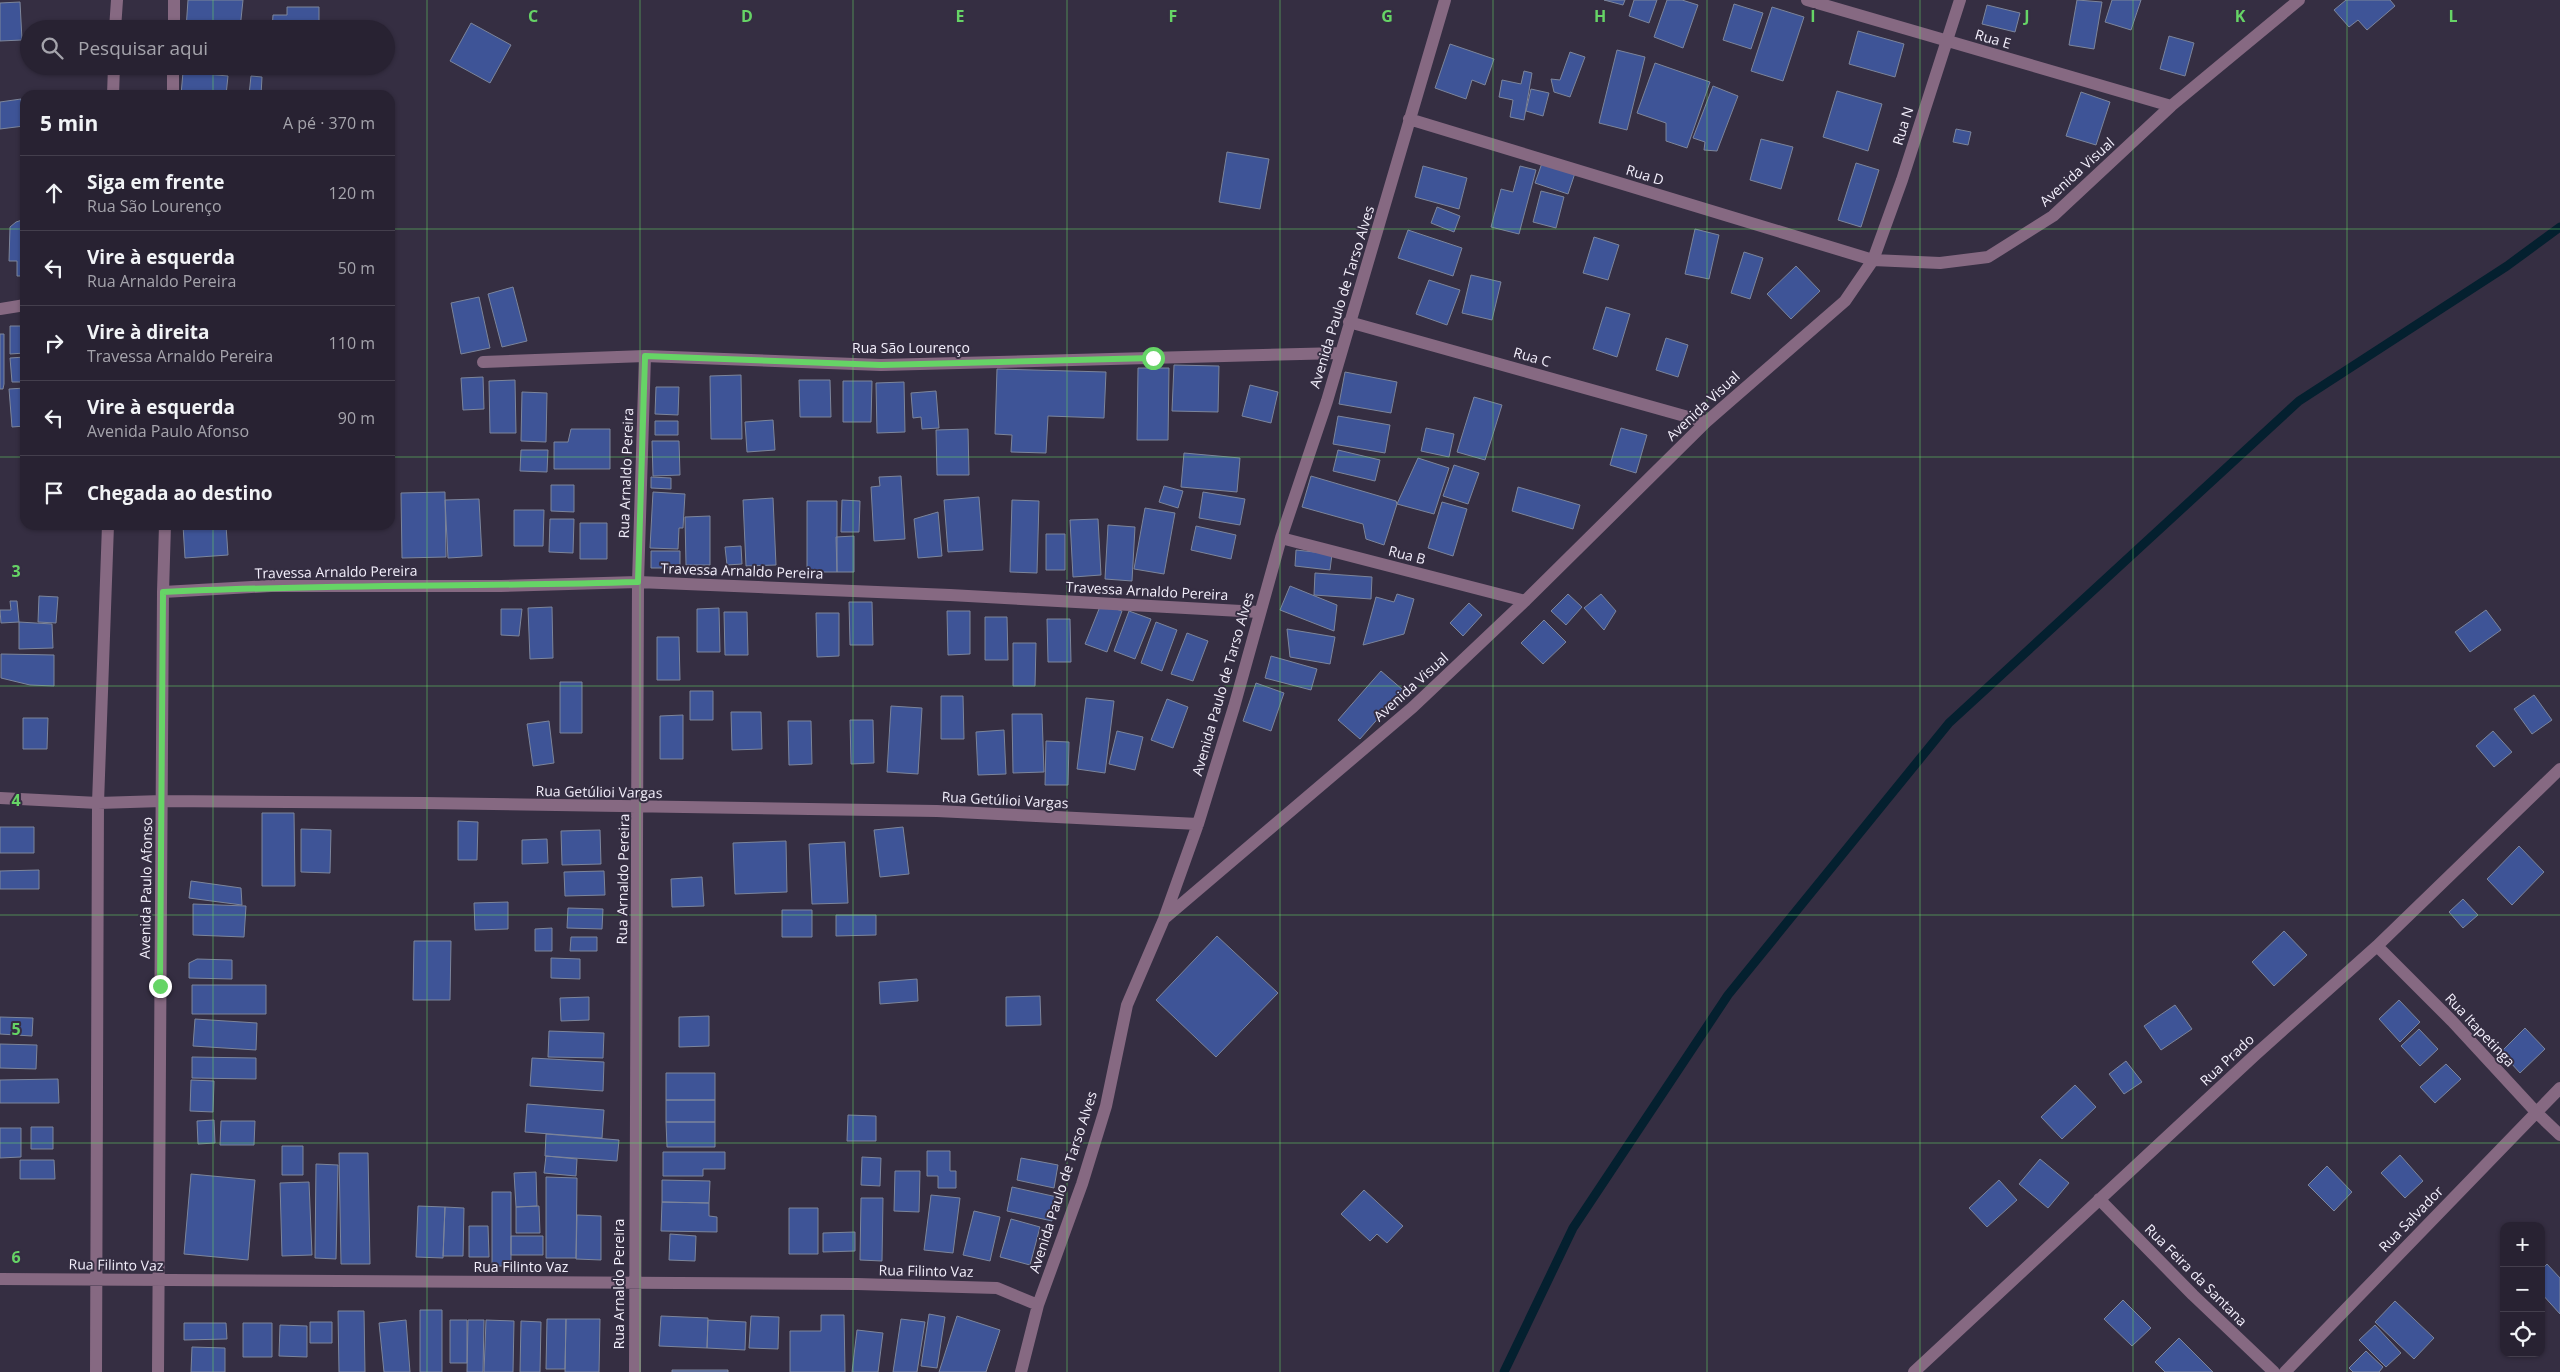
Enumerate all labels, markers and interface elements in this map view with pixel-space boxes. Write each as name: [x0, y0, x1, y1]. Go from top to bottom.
text: C: [528, 5, 538, 27]
text: D: [741, 5, 753, 27]
text: E: [956, 5, 965, 27]
text: F: [1169, 5, 1177, 27]
text: G: [1381, 5, 1393, 27]
text: H: [1594, 5, 1606, 27]
text: I: [1810, 5, 1816, 27]
text: J: [2022, 5, 2030, 27]
text: K: [2235, 5, 2246, 27]
text: L: [2448, 5, 2458, 27]
search box: [20, 20, 395, 75]
street label: Rua E: [1973, 24, 2013, 53]
icon: search: [38, 34, 66, 62]
text: Pesquisar aqui: [78, 35, 208, 61]
street label: Rua N: [1888, 104, 1917, 147]
text: 5 min: [40, 109, 98, 137]
text: A pé · 370 m: [283, 112, 375, 134]
street label: Avenida Visual: [2035, 133, 2118, 210]
street label: Rua D: [1624, 160, 1666, 189]
text: Siga em frente: [87, 169, 224, 195]
icon: ahead: [40, 179, 68, 207]
text: 120 m: [329, 182, 375, 204]
text: Rua São Lourenço: [87, 195, 222, 217]
street label: Avenida Paulo de Tarso Alves: [1305, 203, 1378, 391]
text: Vire à esquerda: [87, 244, 235, 270]
icon: left: [40, 254, 68, 282]
text: 50 m: [338, 257, 375, 279]
text: Rua Arnaldo Pereira: [87, 270, 236, 292]
text: Vire à direita: [87, 319, 210, 345]
icon: right: [40, 329, 68, 357]
text: 110 m: [329, 332, 375, 354]
street label: Rua São Lourenço: [852, 338, 970, 357]
street label: Rua C: [1512, 342, 1553, 371]
text: Travessa Arnaldo Pereira: [87, 345, 273, 367]
route start: [1142, 347, 1165, 370]
street label: Avenida Visual: [1662, 367, 1744, 445]
text: Vire à esquerda: [87, 394, 235, 420]
icon: left: [40, 404, 68, 432]
text: 90 m: [338, 407, 375, 429]
street label: Rua Arnaldo Pereira: [614, 407, 637, 539]
text: Avenida Paulo Afonso: [87, 420, 249, 442]
icon: arrive: [40, 479, 68, 507]
text: Chegada ao destino: [87, 480, 273, 506]
street label: Rua B: [1387, 541, 1428, 568]
street label: Travessa Arnaldo Pereira: [660, 558, 824, 583]
text: 3: [11, 560, 21, 582]
street label: Travessa Arnaldo Pereira: [254, 561, 418, 582]
street label: Travessa Arnaldo Pereira: [1065, 577, 1229, 604]
street label: Avenida Paulo de Tarso Alves: [1187, 590, 1258, 778]
street label: Avenida Visual: [1369, 648, 1452, 725]
street label: Rua Getúlioi Vargas: [535, 781, 663, 802]
street label: Rua Getúlioi Vargas: [941, 787, 1069, 812]
text: 4: [11, 789, 21, 811]
street label: Rua Arnaldo Pereira: [612, 814, 633, 944]
street label: Avenida Paulo Afonso: [135, 817, 156, 959]
route end: [149, 975, 172, 998]
street label: Rua Itapetinga: [2441, 989, 2519, 1071]
text: 5: [11, 1018, 21, 1040]
street label: Rua Prado: [2195, 1030, 2258, 1090]
street label: Avenida Paulo de Tarso Alves: [1024, 1088, 1101, 1275]
street label: Rua Salvador: [2374, 1181, 2447, 1256]
street label: Rua Arnaldo Pereira: [609, 1219, 628, 1349]
street label: Rua Feira da Santana: [2141, 1219, 2252, 1330]
map controls: [2500, 1222, 2545, 1357]
button: +: [2500, 1222, 2545, 1267]
text: 6: [11, 1246, 21, 1268]
street label: Rua Filinto Vaz: [68, 1254, 164, 1275]
street label: Rua Filinto Vaz: [474, 1257, 569, 1276]
street label: Rua Filinto Vaz: [878, 1260, 974, 1281]
button: −: [2500, 1267, 2545, 1312]
button: locate: [2500, 1312, 2545, 1357]

